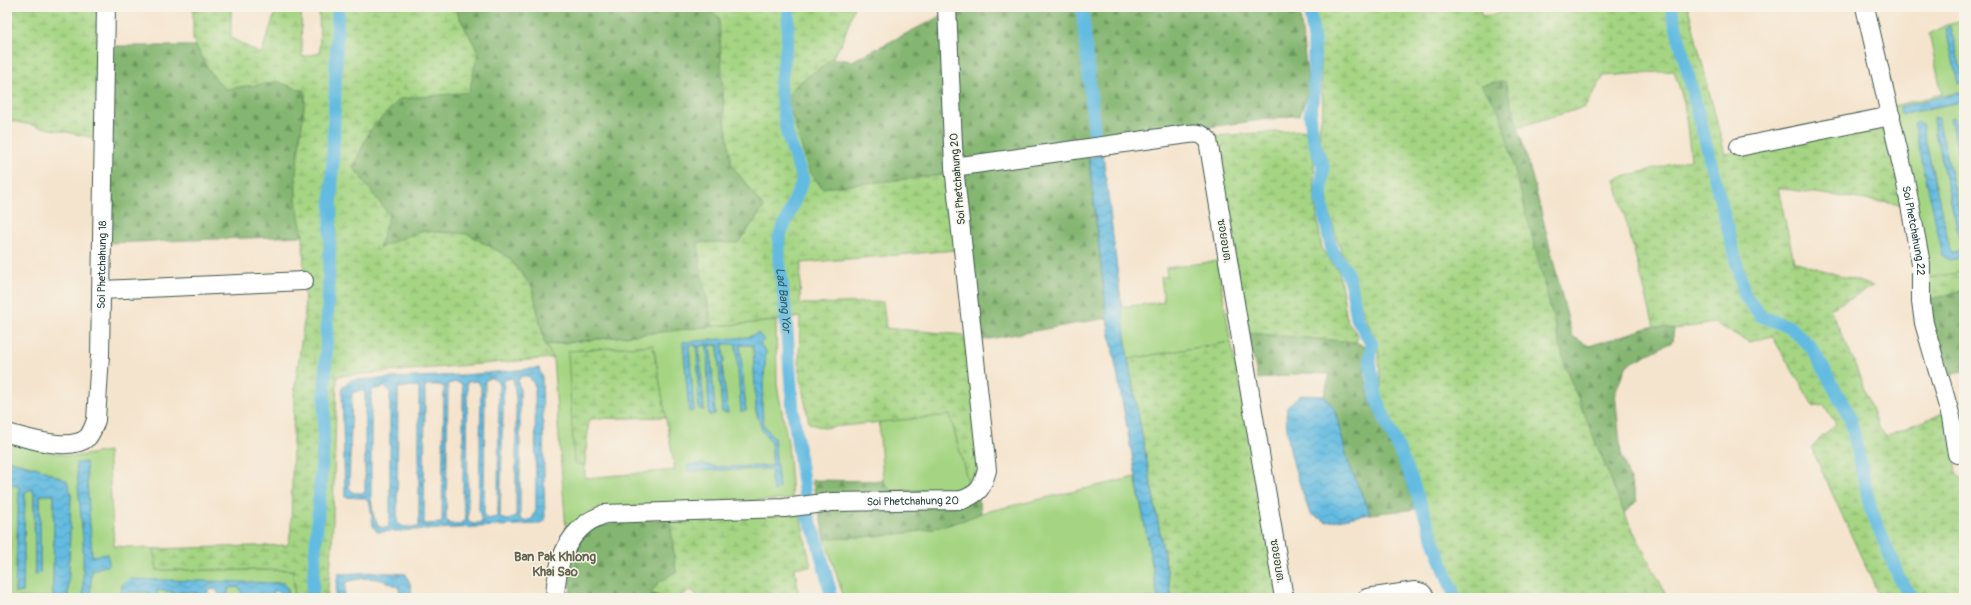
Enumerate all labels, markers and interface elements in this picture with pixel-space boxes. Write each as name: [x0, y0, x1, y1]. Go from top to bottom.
street label: Soi Phetchahung 20: [947, 133, 968, 225]
street label: Soi Phetchahung 22: [1899, 185, 1927, 275]
street label: ซอยอบต.: [1215, 218, 1234, 264]
street label: Soi Phetchahung 18: [95, 220, 109, 309]
water label: Lad Bang Yor: [772, 267, 794, 335]
street label: Soi Phetchahung 20: [867, 494, 959, 508]
street label: ซอยอบต.: [1268, 538, 1287, 584]
district label: Ban Pak Khlong Khai Sao: [514, 549, 596, 580]

